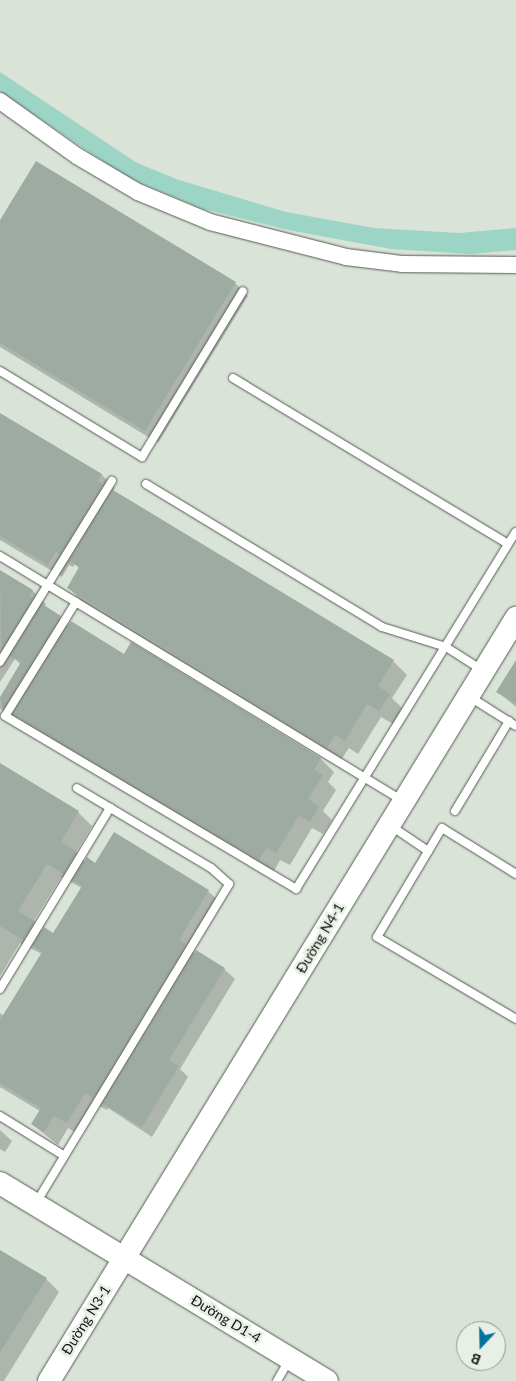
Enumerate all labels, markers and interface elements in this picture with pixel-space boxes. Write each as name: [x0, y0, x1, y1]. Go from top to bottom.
street label: Đường N4-1: [293, 900, 347, 976]
street label: Đường N3-1: [58, 1282, 114, 1358]
street label: Đường D1-4: [188, 1292, 264, 1346]
north arrow: [456, 1321, 506, 1371]
text: B: [468, 1350, 483, 1369]

